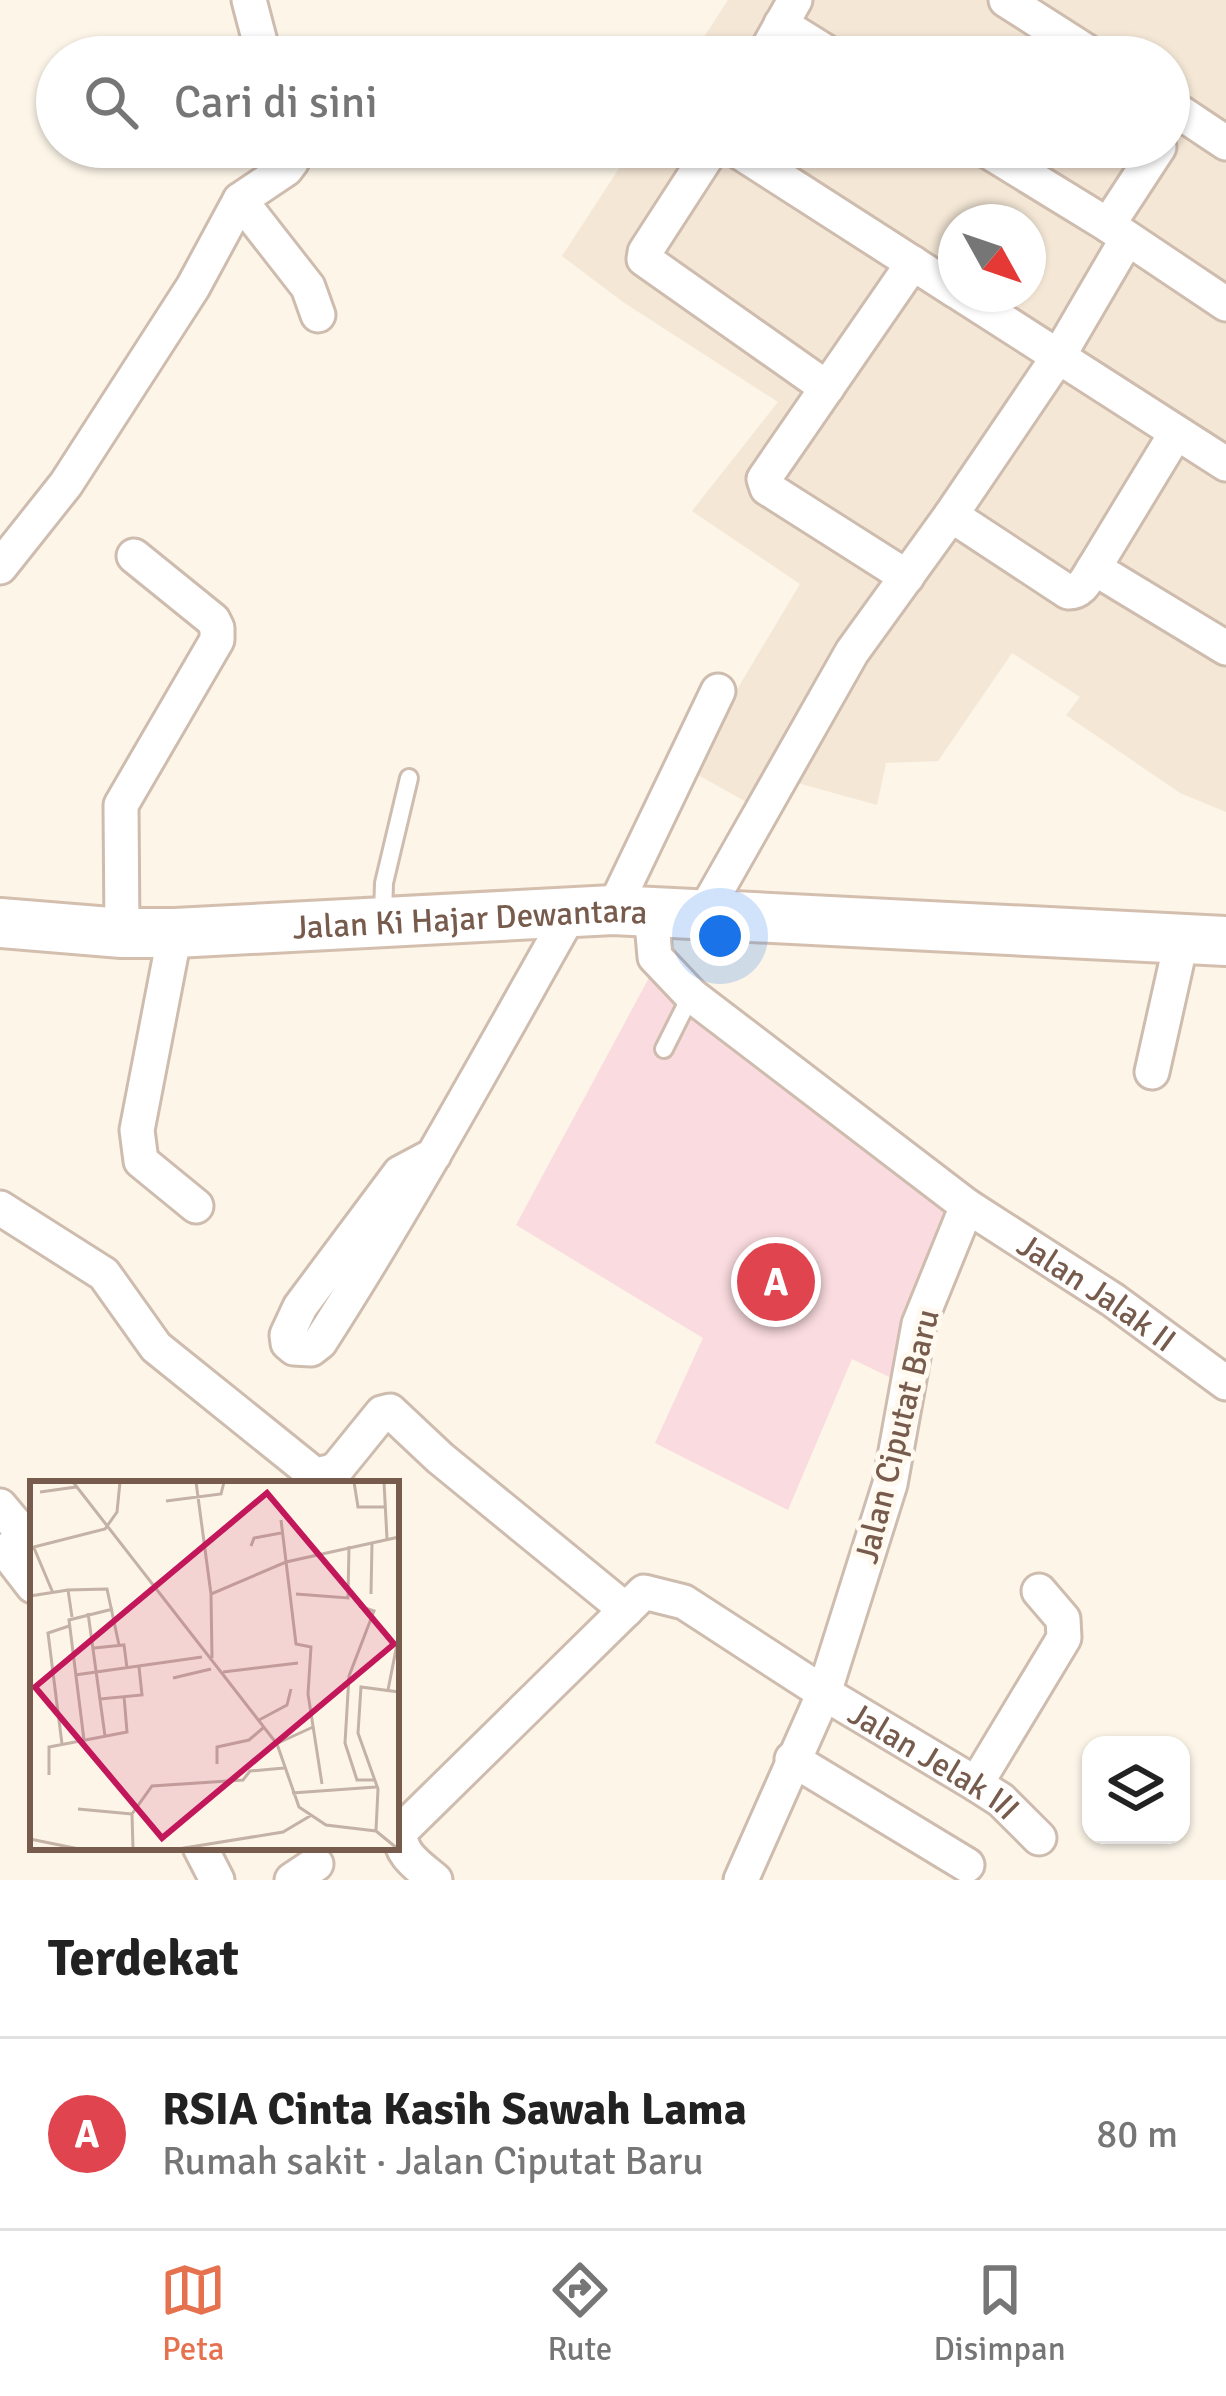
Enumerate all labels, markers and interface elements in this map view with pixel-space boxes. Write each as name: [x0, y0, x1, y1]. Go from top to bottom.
search box: [36, 36, 1190, 168]
icon: search: [78, 69, 144, 135]
text: Cari di sini: [174, 75, 378, 130]
north arrow: [938, 204, 1046, 312]
street label: Jalan Ki Hajar Dewantara: [292, 891, 649, 949]
your location: [690, 906, 750, 966]
street label: Jalan Jalak II: [1009, 1225, 1184, 1361]
pin: A: [737, 1237, 815, 1327]
street label: Jalan Ciputat Baru: [846, 1305, 949, 1568]
inset map: [30, 1481, 399, 1850]
street label: Jalan Jelak III: [841, 1693, 1028, 1829]
map controls: [1082, 1736, 1190, 1844]
button: layers: [1082, 1736, 1190, 1844]
text: Terdekat: [48, 1927, 239, 1990]
text: RSIA Cinta Kasih Sawah Lama: [162, 2082, 747, 2137]
text: A: [75, 2110, 99, 2158]
text: 80 m: [1096, 2110, 1178, 2158]
text: Rumah sakit · Jalan Ciputat Baru: [162, 2137, 704, 2185]
tab: Peta: [160, 2257, 226, 2370]
tab: Rute: [547, 2257, 613, 2370]
tab: Disimpan: [933, 2257, 1066, 2370]

